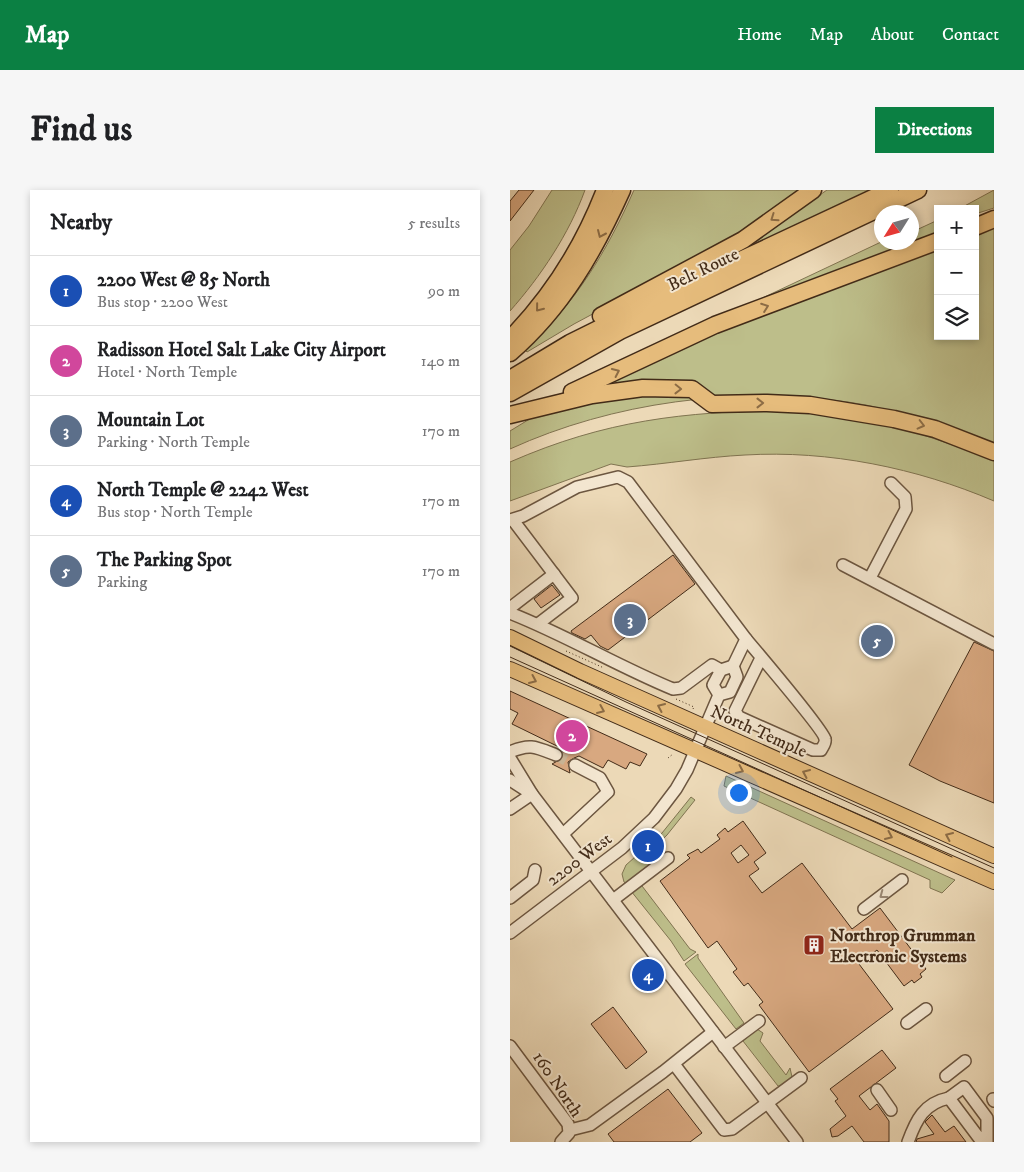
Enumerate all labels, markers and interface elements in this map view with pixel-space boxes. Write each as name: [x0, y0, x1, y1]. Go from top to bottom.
text: Map: [25, 20, 69, 50]
text: Home: [737, 24, 782, 46]
text: Map: [810, 24, 843, 46]
text: About: [871, 24, 914, 46]
text: Contact: [942, 24, 999, 46]
button: Directions: [875, 107, 994, 153]
text: Find us: [30, 108, 132, 152]
north arrow: [874, 205, 919, 250]
map controls: [934, 205, 979, 340]
button: +: [934, 205, 979, 250]
text: Nearby: [50, 210, 112, 236]
one-way arrow: [770, 212, 780, 221]
text: 5 results: [408, 213, 460, 233]
one-way arrow: [597, 229, 608, 238]
street label: Belt Route: [664, 243, 743, 297]
button: −: [934, 250, 979, 295]
text: 2200 West @ 85 North: [97, 269, 270, 292]
text: 1: [63, 281, 69, 301]
text: 90 m: [428, 281, 460, 301]
text: Bus stop · 2200 West: [97, 292, 228, 312]
button: layers: [934, 295, 979, 340]
one-way arrow: [536, 302, 544, 311]
one-way arrow: [760, 303, 769, 313]
text: Radisson Hotel Salt Lake City Airport: [97, 339, 386, 362]
text: 2: [62, 351, 70, 371]
text: 140 m: [421, 351, 460, 371]
text: Hotel · North Temple: [97, 362, 237, 382]
one-way arrow: [611, 367, 620, 378]
one-way arrow: [675, 384, 683, 394]
one-way arrow: [757, 398, 765, 408]
text: Mountain Lot: [97, 409, 204, 432]
one-way arrow: [916, 419, 925, 430]
text: 3: [63, 421, 69, 441]
text: 170 m: [422, 421, 460, 441]
text: Parking · North Temple: [97, 432, 250, 452]
text: North Temple @ 2242 West: [97, 479, 309, 502]
text: 4: [61, 491, 71, 511]
text: 170 m: [422, 491, 460, 511]
text: Bus stop · North Temple: [97, 502, 253, 522]
text: The Parking Spot: [97, 549, 232, 572]
text: 5: [62, 561, 70, 581]
text: 170 m: [422, 561, 460, 581]
text: Parking: [97, 572, 147, 592]
pin: 3: [614, 601, 646, 639]
pin: 5: [861, 622, 893, 660]
one-way arrow: [528, 674, 537, 684]
street label: North Temple: [707, 701, 810, 763]
one-way arrow: [596, 703, 605, 714]
one-way arrow: [657, 703, 666, 714]
pin: 2: [556, 717, 588, 755]
one-way arrow: [735, 764, 744, 775]
one-way arrow: [802, 768, 811, 779]
your location: [726, 780, 752, 806]
pin: 1: [632, 827, 664, 865]
street label: 2200 West: [543, 828, 617, 891]
one-way arrow: [884, 830, 893, 841]
one-way arrow: [945, 832, 954, 843]
one-way arrow: [879, 889, 889, 898]
place label: Northrop Grumman Electronic Systems: [830, 925, 976, 968]
building icon: Northrop Grumman Electronic Systems: [802, 933, 826, 957]
pin: 4: [632, 956, 664, 994]
street label: 160 North: [527, 1048, 587, 1122]

